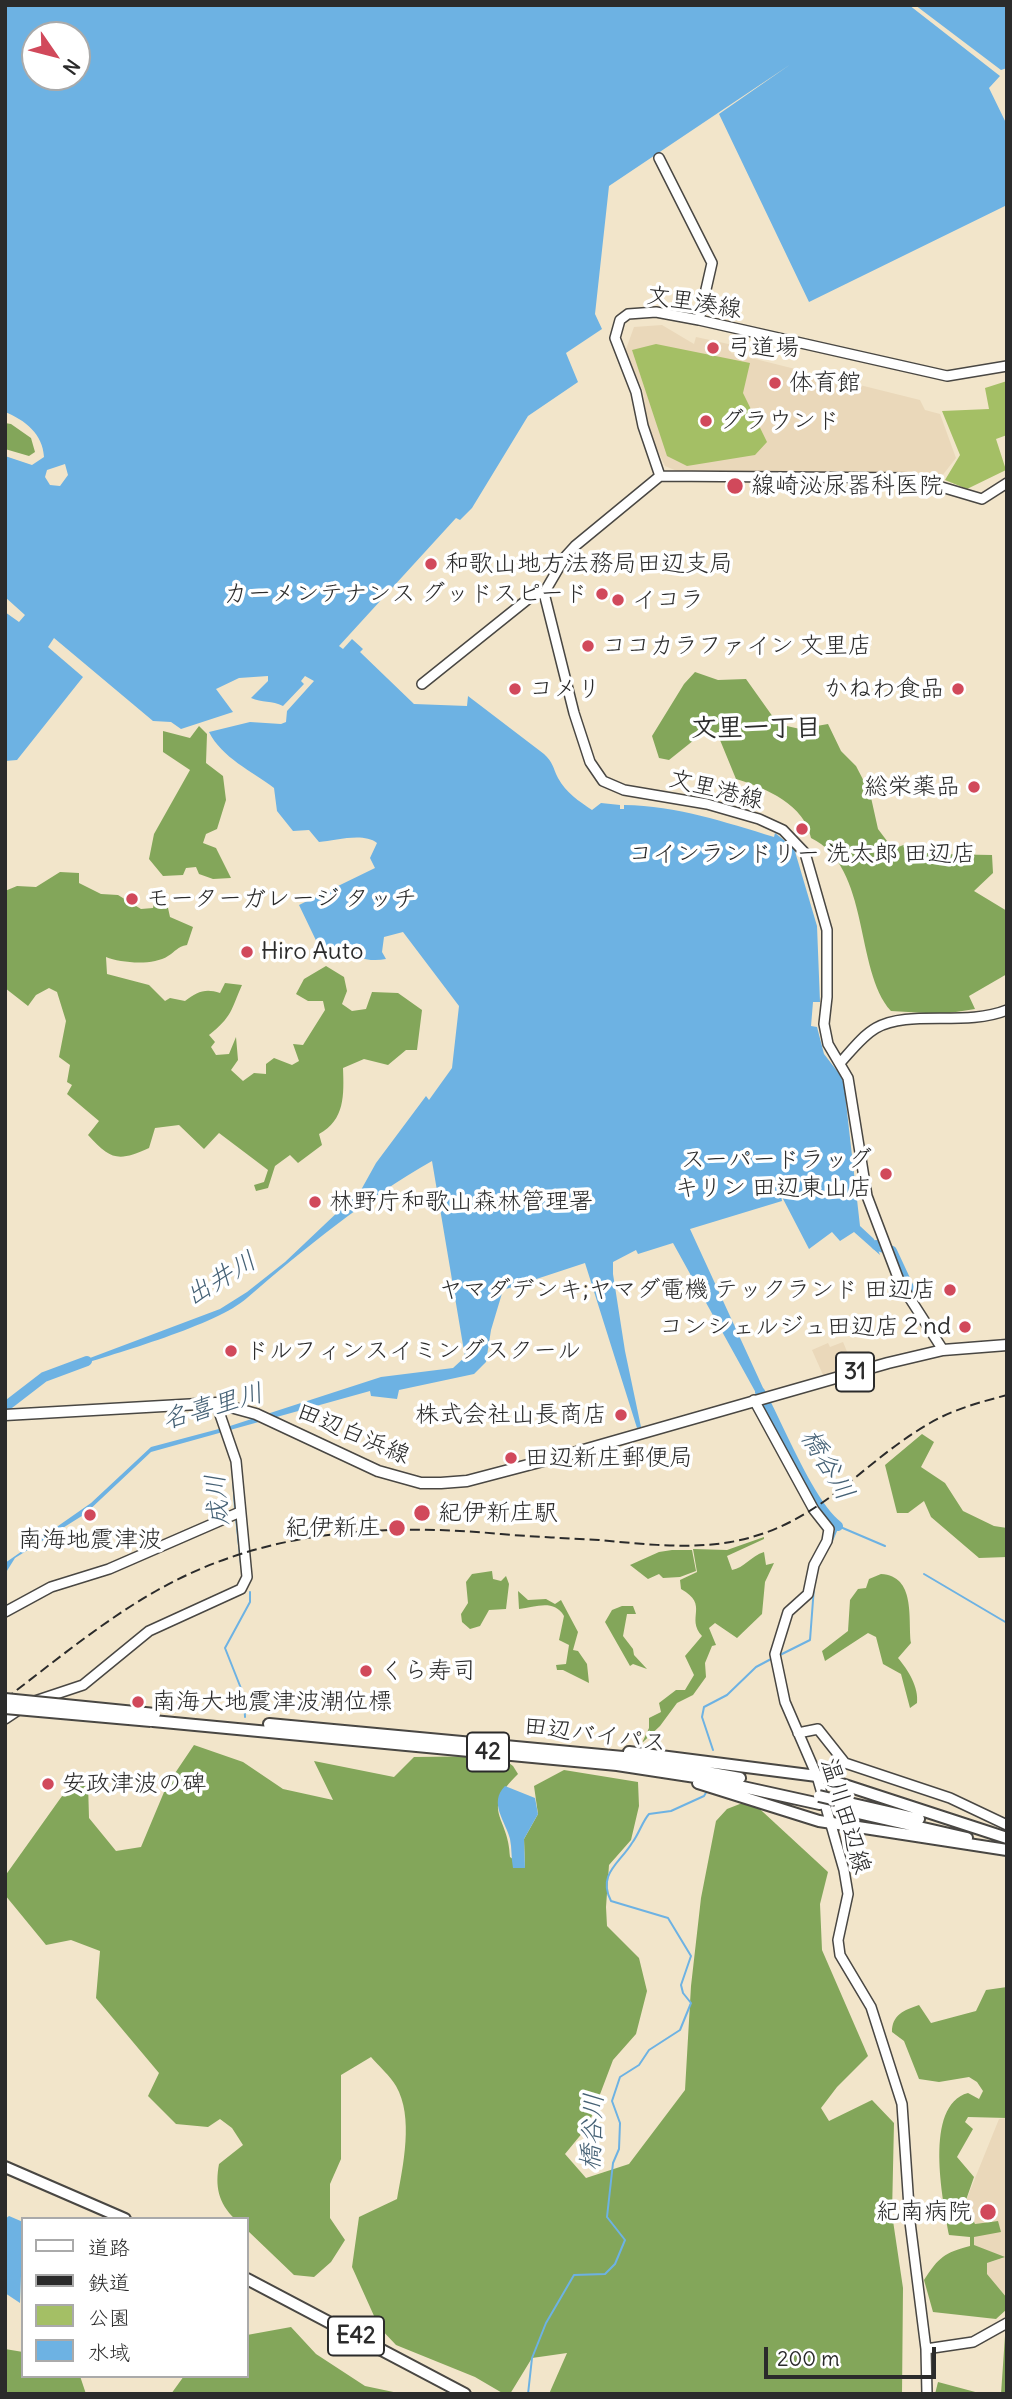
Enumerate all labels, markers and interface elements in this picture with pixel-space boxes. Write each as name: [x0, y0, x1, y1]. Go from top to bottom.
north arrow: [21, 21, 91, 91]
text: N: [58, 55, 85, 79]
street label: 文里湊線: [644, 281, 744, 325]
place label: 弓道場: [727, 334, 799, 362]
marker: 弓道場: [705, 340, 721, 356]
place label: 体育館: [789, 369, 861, 397]
marker: 体育館: [767, 375, 783, 391]
place label: グラウンド: [720, 407, 840, 435]
marker: グラウンド: [698, 413, 714, 429]
place label: 線崎泌尿器科医院: [751, 472, 943, 500]
marker: 線崎泌尿器科医院: [725, 476, 745, 496]
place label: 和歌山地方法務局田辺支局: [445, 550, 733, 578]
marker: 和歌山地方法務局田辺支局: [423, 556, 439, 572]
place label: カーメンテナンス グッドスピード: [223, 580, 588, 608]
marker: カーメンテナンス グッドスピード: [594, 586, 610, 602]
place label: イコラ: [632, 586, 704, 614]
marker: イコラ: [610, 592, 626, 608]
place label: ココカラファイン 文里店: [602, 632, 872, 660]
marker: ココカラファイン 文里店: [580, 638, 596, 654]
place label: コメリ: [529, 675, 601, 703]
place label: かねわ食品: [824, 675, 944, 703]
marker: コメリ: [507, 681, 523, 697]
marker: かねわ食品: [950, 681, 966, 697]
district label: 文里一丁目: [691, 713, 821, 745]
street label: 文里港線: [666, 764, 766, 816]
place label: 総栄薬品: [864, 773, 960, 801]
marker: 総栄薬品: [966, 779, 982, 795]
marker: コインランドリー 洗太郎 田辺店: [794, 821, 810, 837]
place label: コインランドリー 洗太郎 田辺店: [628, 840, 976, 868]
place label: モーターガレージ タッチ: [146, 885, 417, 913]
marker: モーターガレージ タッチ: [124, 891, 140, 907]
place label: Hiro Auto: [261, 938, 363, 966]
marker: Hiro Auto: [239, 944, 255, 960]
place label: スーパードラッグ キリン 田辺東山店: [674, 1146, 872, 1202]
marker: スーパードラッグ キリン 田辺東山店: [878, 1166, 894, 1182]
place label: 林野庁和歌山森林管理署: [329, 1188, 593, 1216]
marker: 林野庁和歌山森林管理署: [307, 1194, 323, 1210]
water label: 出井川: [180, 1246, 262, 1312]
place label: ヤマダデンキ;ヤマダ電機 テックランド 田辺店: [439, 1276, 936, 1304]
marker: ヤマダデンキ;ヤマダ電機 テックランド 田辺店: [942, 1282, 958, 1298]
place label: コンシェルジュ田辺店２nd: [659, 1313, 951, 1341]
marker: コンシェルジュ田辺店２nd: [957, 1319, 973, 1335]
place label: ドルフィンスイミングスクール: [245, 1337, 581, 1365]
marker: ドルフィンスイミングスクール: [223, 1343, 239, 1359]
road number: 31: [836, 1352, 874, 1392]
water label: 名喜里川: [159, 1378, 267, 1436]
street label: 田辺白浜線: [292, 1397, 414, 1471]
place label: 株式会社山長商店: [415, 1401, 607, 1429]
marker: 株式会社山長商店: [613, 1407, 629, 1423]
water label: 橋谷川: [794, 1424, 860, 1506]
place label: 田辺新庄郵便局: [525, 1444, 693, 1472]
marker: 田辺新庄郵便局: [503, 1450, 519, 1466]
water label: 成川: [200, 1473, 236, 1527]
place label: 紀伊新庄駅: [438, 1499, 558, 1527]
marker: 紀伊新庄駅: [412, 1503, 432, 1523]
marker: 南海地震津波: [82, 1507, 98, 1523]
place label: 紀伊新庄: [285, 1514, 381, 1542]
marker: 紀伊新庄: [387, 1518, 407, 1538]
place label: 南海地震津波: [18, 1526, 162, 1554]
place label: くら寿司: [380, 1657, 476, 1685]
marker: くら寿司: [358, 1663, 374, 1679]
place label: 南海大地震津波潮位標: [152, 1688, 392, 1716]
marker: 南海大地震津波潮位標: [130, 1694, 146, 1710]
street label: 田辺バイパス: [522, 1712, 668, 1758]
road number: 42: [467, 1732, 509, 1772]
street label: 温川田辺線: [814, 1754, 876, 1878]
place label: 安政津波の碑: [62, 1770, 206, 1798]
marker: 安政津波の碑: [40, 1776, 56, 1792]
water label: 橋谷川: [575, 2092, 611, 2172]
place label: 紀南病院: [876, 2198, 972, 2226]
marker: 紀南病院: [978, 2202, 998, 2222]
legend: [21, 2217, 248, 2378]
text: 道路: [88, 2234, 130, 2261]
text: 鉄道: [88, 2269, 130, 2296]
text: 公園: [88, 2304, 130, 2331]
road number: E42: [328, 2316, 384, 2356]
scale bar: [767, 2332, 939, 2376]
text: 水域: [88, 2339, 130, 2366]
text: 200 m: [777, 2345, 840, 2372]

